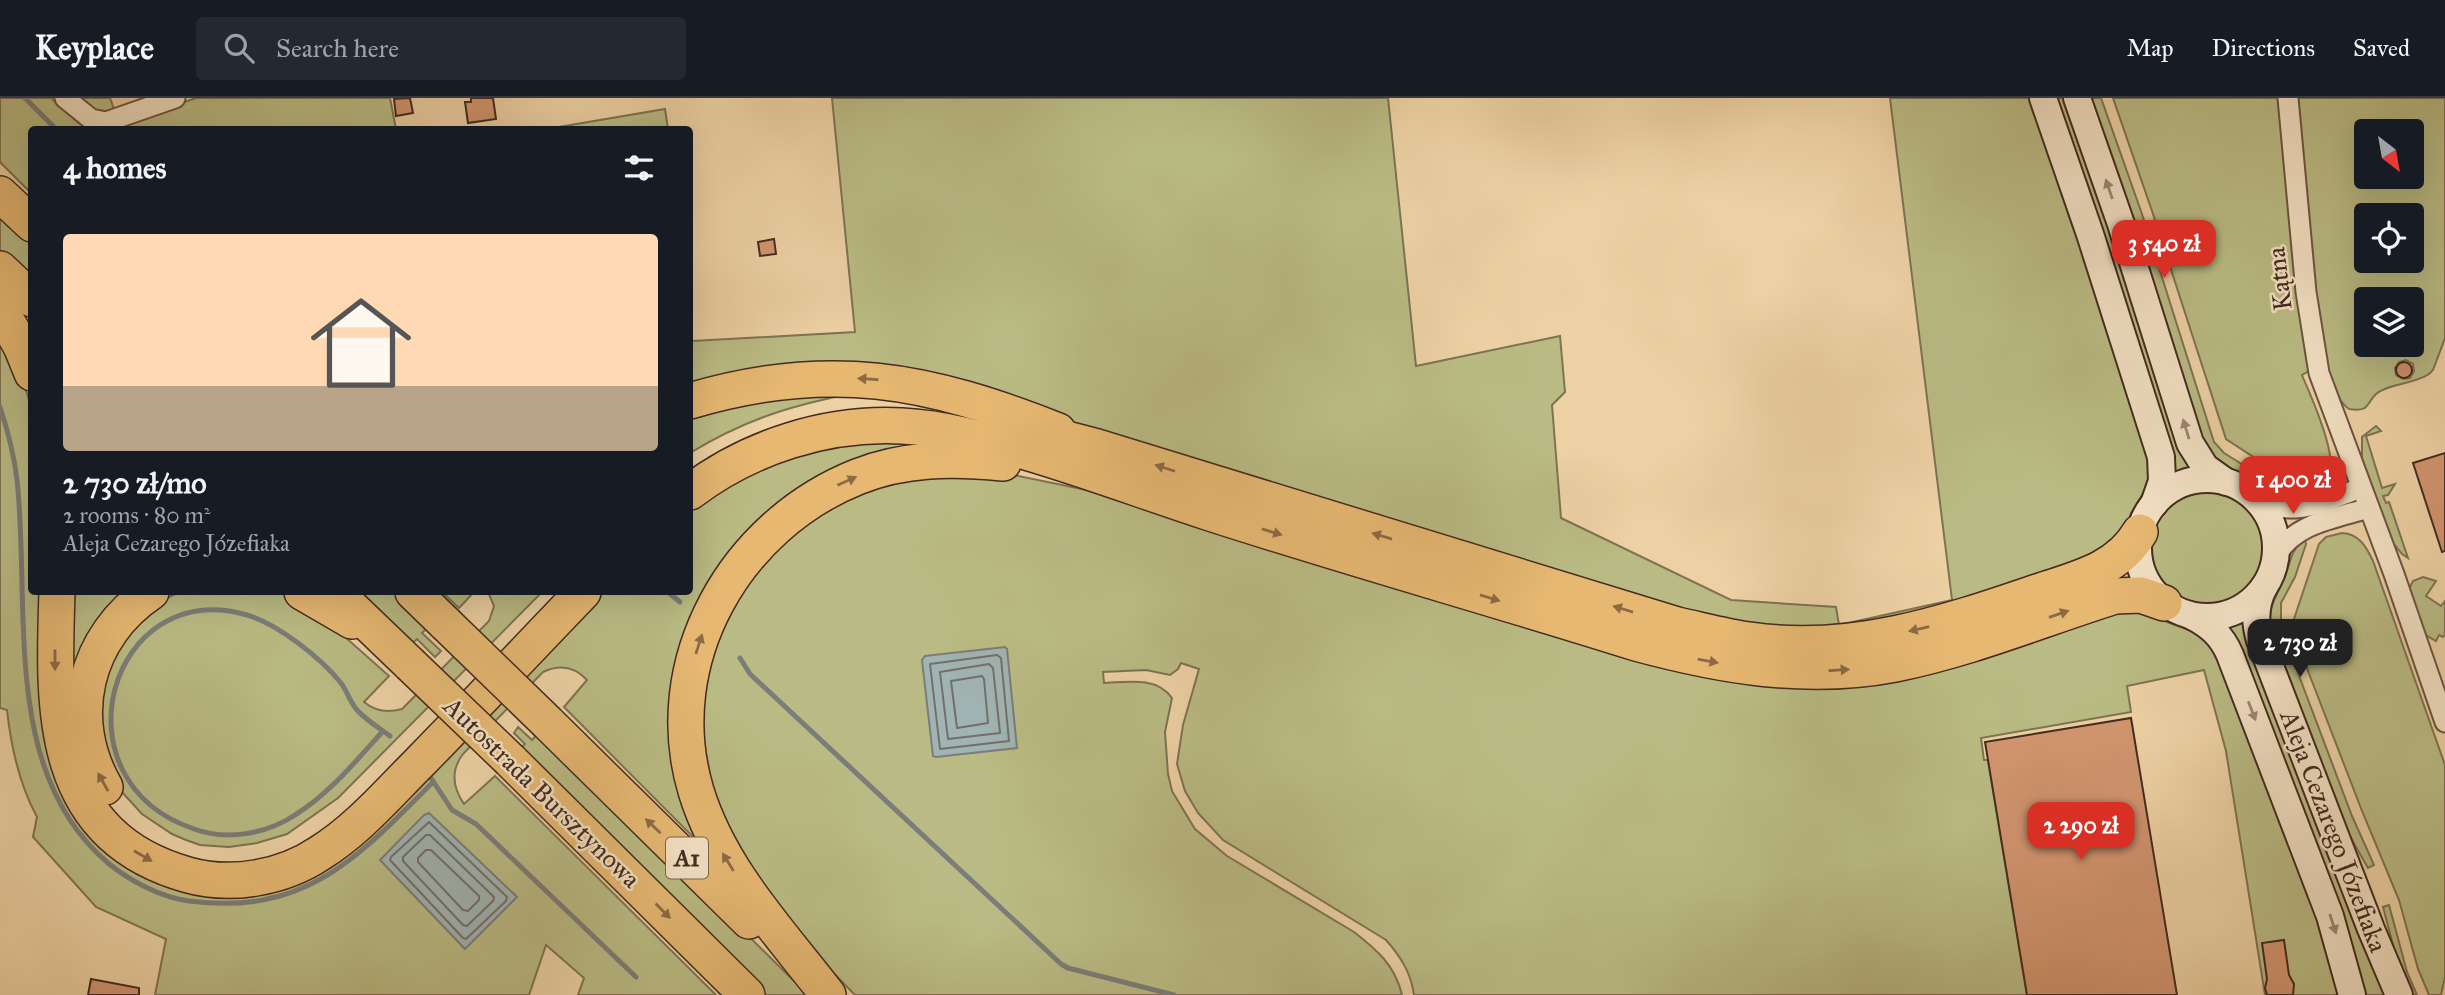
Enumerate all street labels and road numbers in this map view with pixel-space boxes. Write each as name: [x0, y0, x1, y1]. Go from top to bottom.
street label: Kątna: [2259, 245, 2299, 313]
street label: Autostrada Bursztynowa: [436, 689, 647, 894]
street label: Aleja Cezarego Józefiaka: [2273, 705, 2395, 956]
road number: A1: [666, 838, 708, 878]

